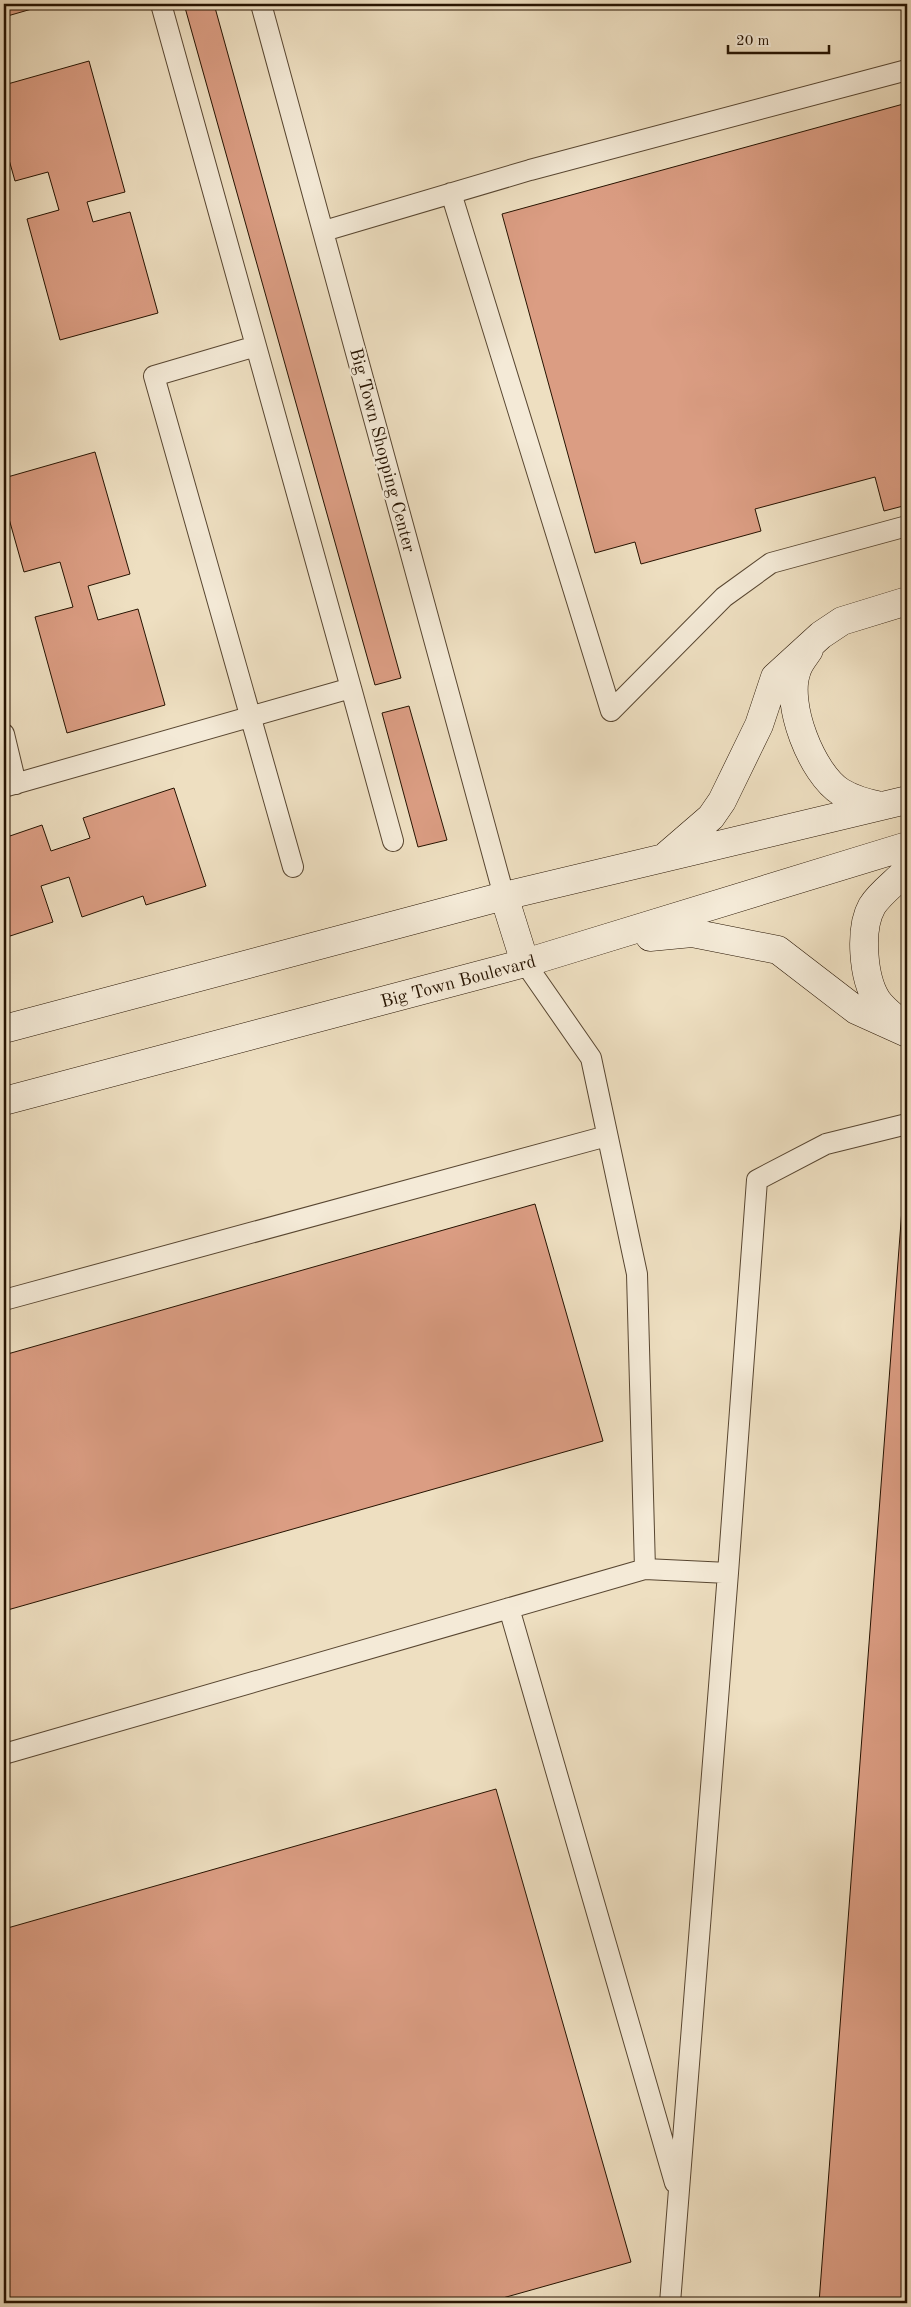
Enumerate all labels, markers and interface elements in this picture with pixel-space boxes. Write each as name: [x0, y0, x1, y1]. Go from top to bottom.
scale bar: [728, 22, 830, 54]
text: 20 m: [736, 34, 770, 49]
street label: Big Town Shopping Center: [346, 346, 418, 555]
street label: Big Town Boulevard: [379, 953, 538, 1011]

